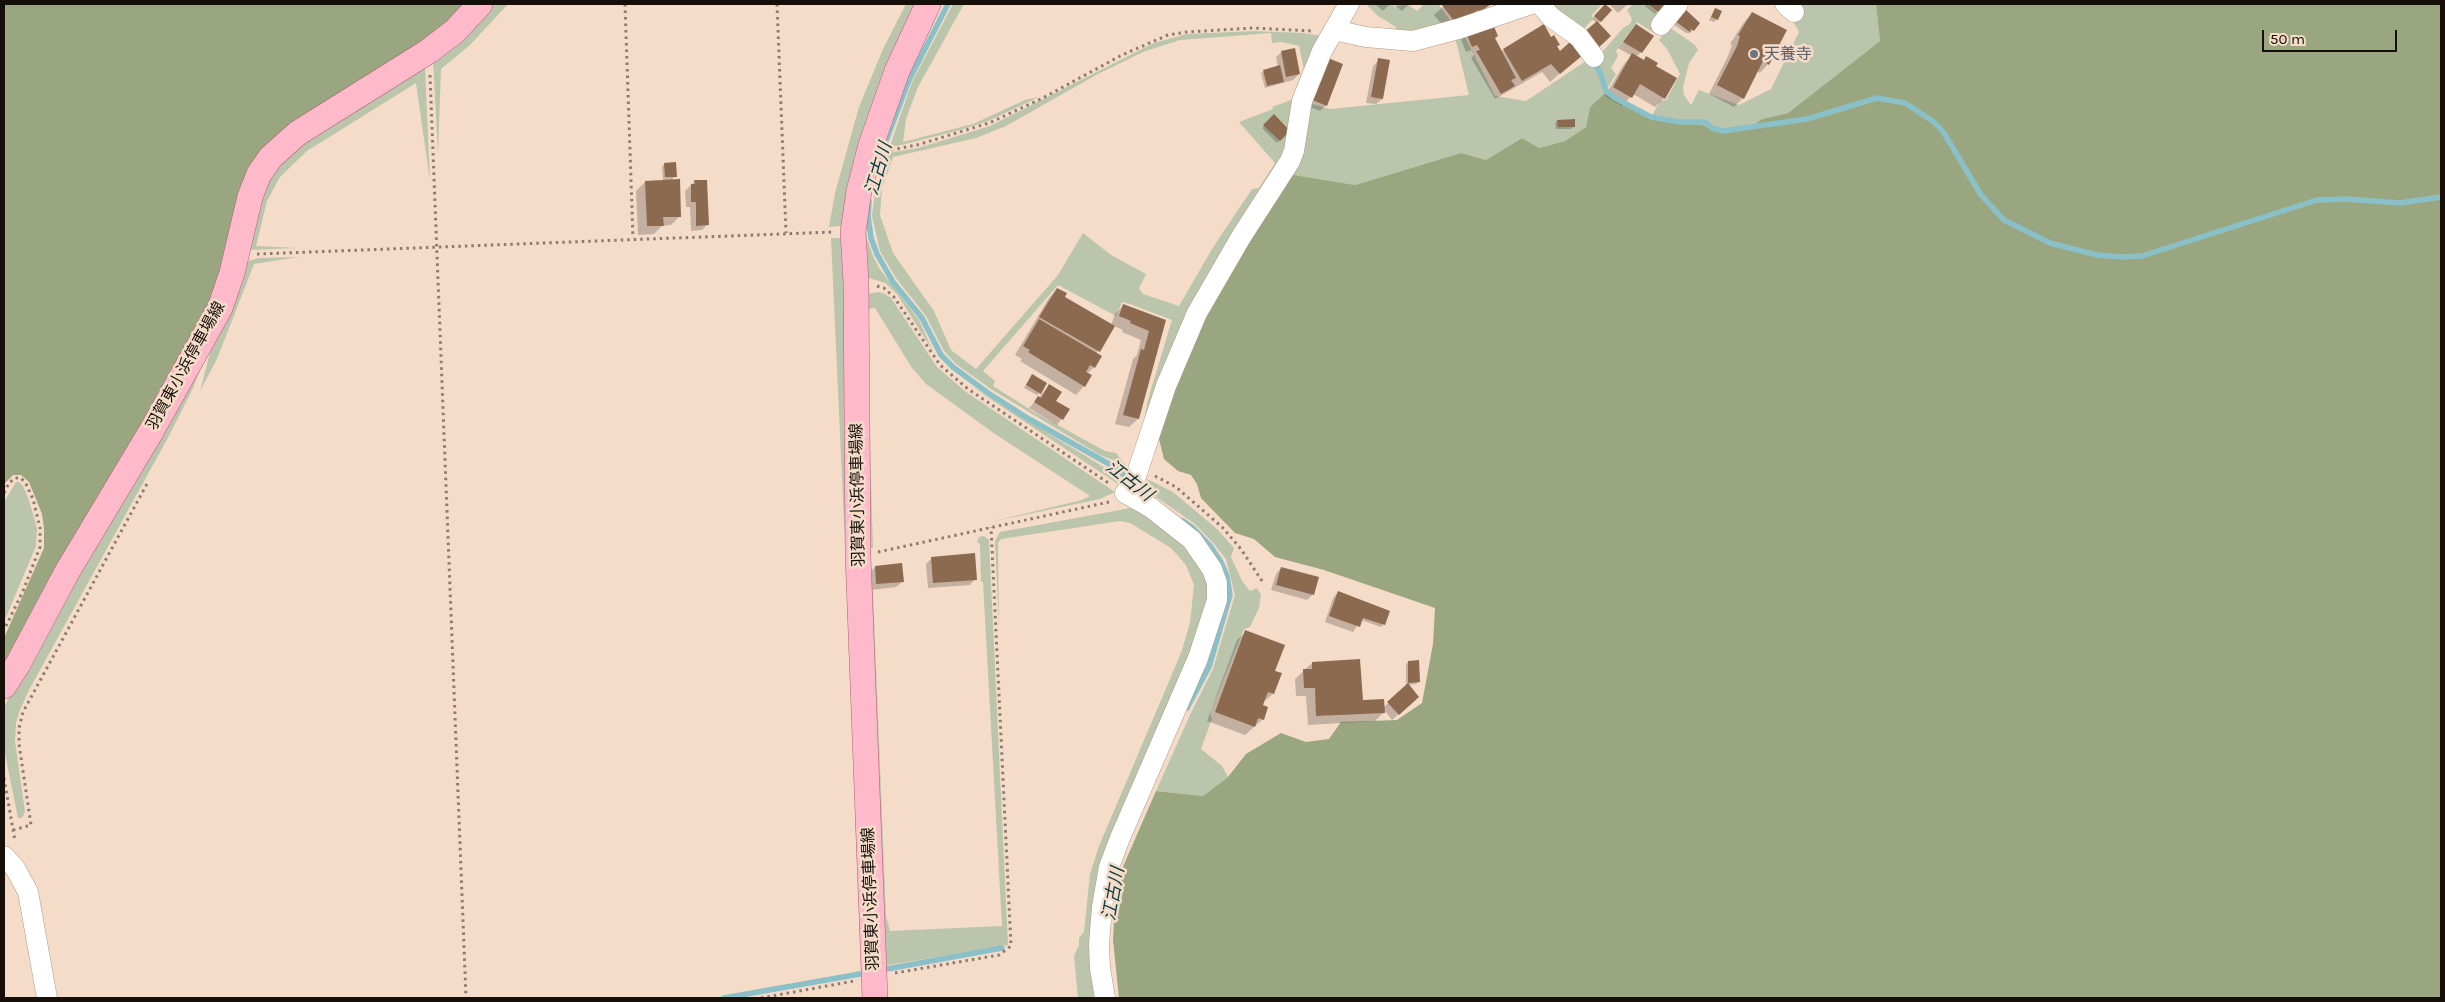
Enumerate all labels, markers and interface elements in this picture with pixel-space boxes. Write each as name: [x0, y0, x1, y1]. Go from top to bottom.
scale bar: [2265, 20, 2400, 52]
text: 50 m: [2270, 30, 2305, 48]
place label: 天養寺: [1764, 44, 1812, 64]
marker: 天養寺: [1748, 48, 1760, 60]
water label: 江古川: [861, 140, 897, 198]
street label: 羽賀東小浜停車場線: [143, 298, 229, 434]
street label: 羽賀東小浜停車場線: [847, 423, 869, 567]
water label: 江古川: [1101, 456, 1157, 506]
street label: 羽賀東小浜停車場線: [859, 827, 883, 971]
water label: 江古川: [1099, 866, 1129, 922]

